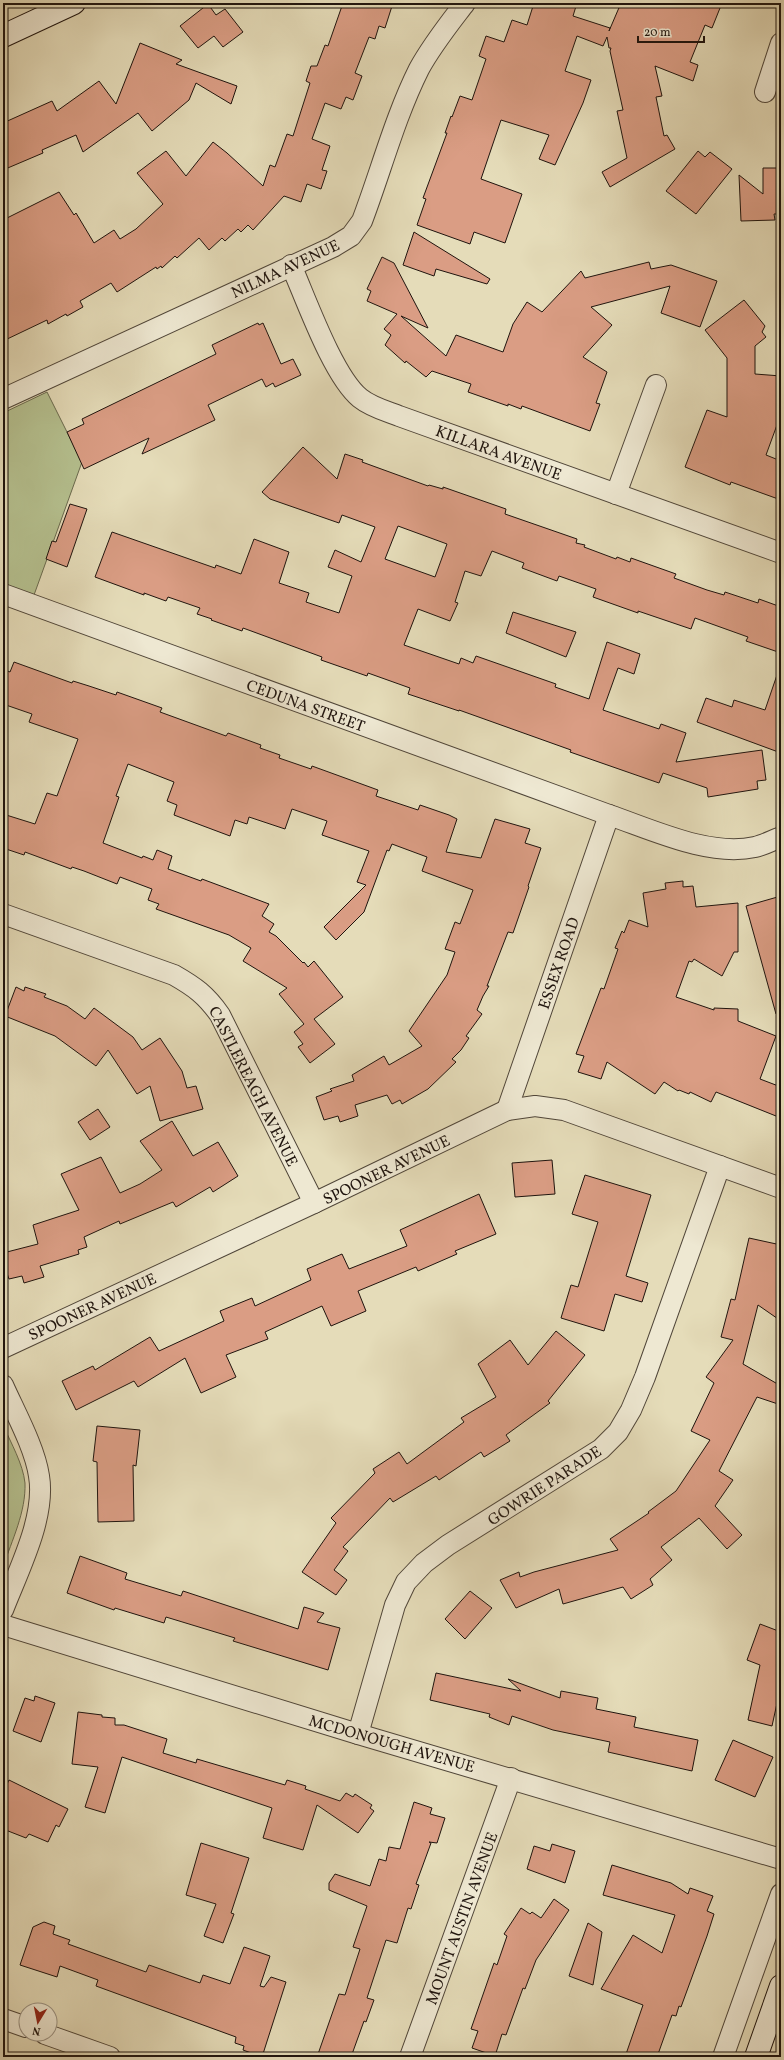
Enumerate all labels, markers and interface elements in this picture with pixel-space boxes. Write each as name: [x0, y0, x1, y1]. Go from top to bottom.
scale bar: [638, 18, 704, 44]
text: 20 m: [644, 25, 671, 41]
street label: NILMA AVENUE: [228, 235, 344, 305]
street label: KILLARA AVENUE: [432, 421, 565, 487]
street label: CEDUNA STREET: [243, 675, 368, 739]
street label: ESSEX ROAD: [534, 914, 586, 1013]
street label: CASTLEREAGH AVENUE: [202, 1003, 302, 1171]
street label: SPOONER AVENUE: [320, 1130, 454, 1211]
street label: SPOONER AVENUE: [25, 1268, 160, 1347]
street label: GOWRIE PARADE: [484, 1442, 606, 1532]
street label: MCDONOUGH AVENUE: [306, 1711, 477, 1779]
street label: MOUNT AUSTIN AVENUE: [421, 1829, 504, 2008]
north arrow: [18, 2002, 58, 2042]
text: N: [31, 2022, 42, 2038]

